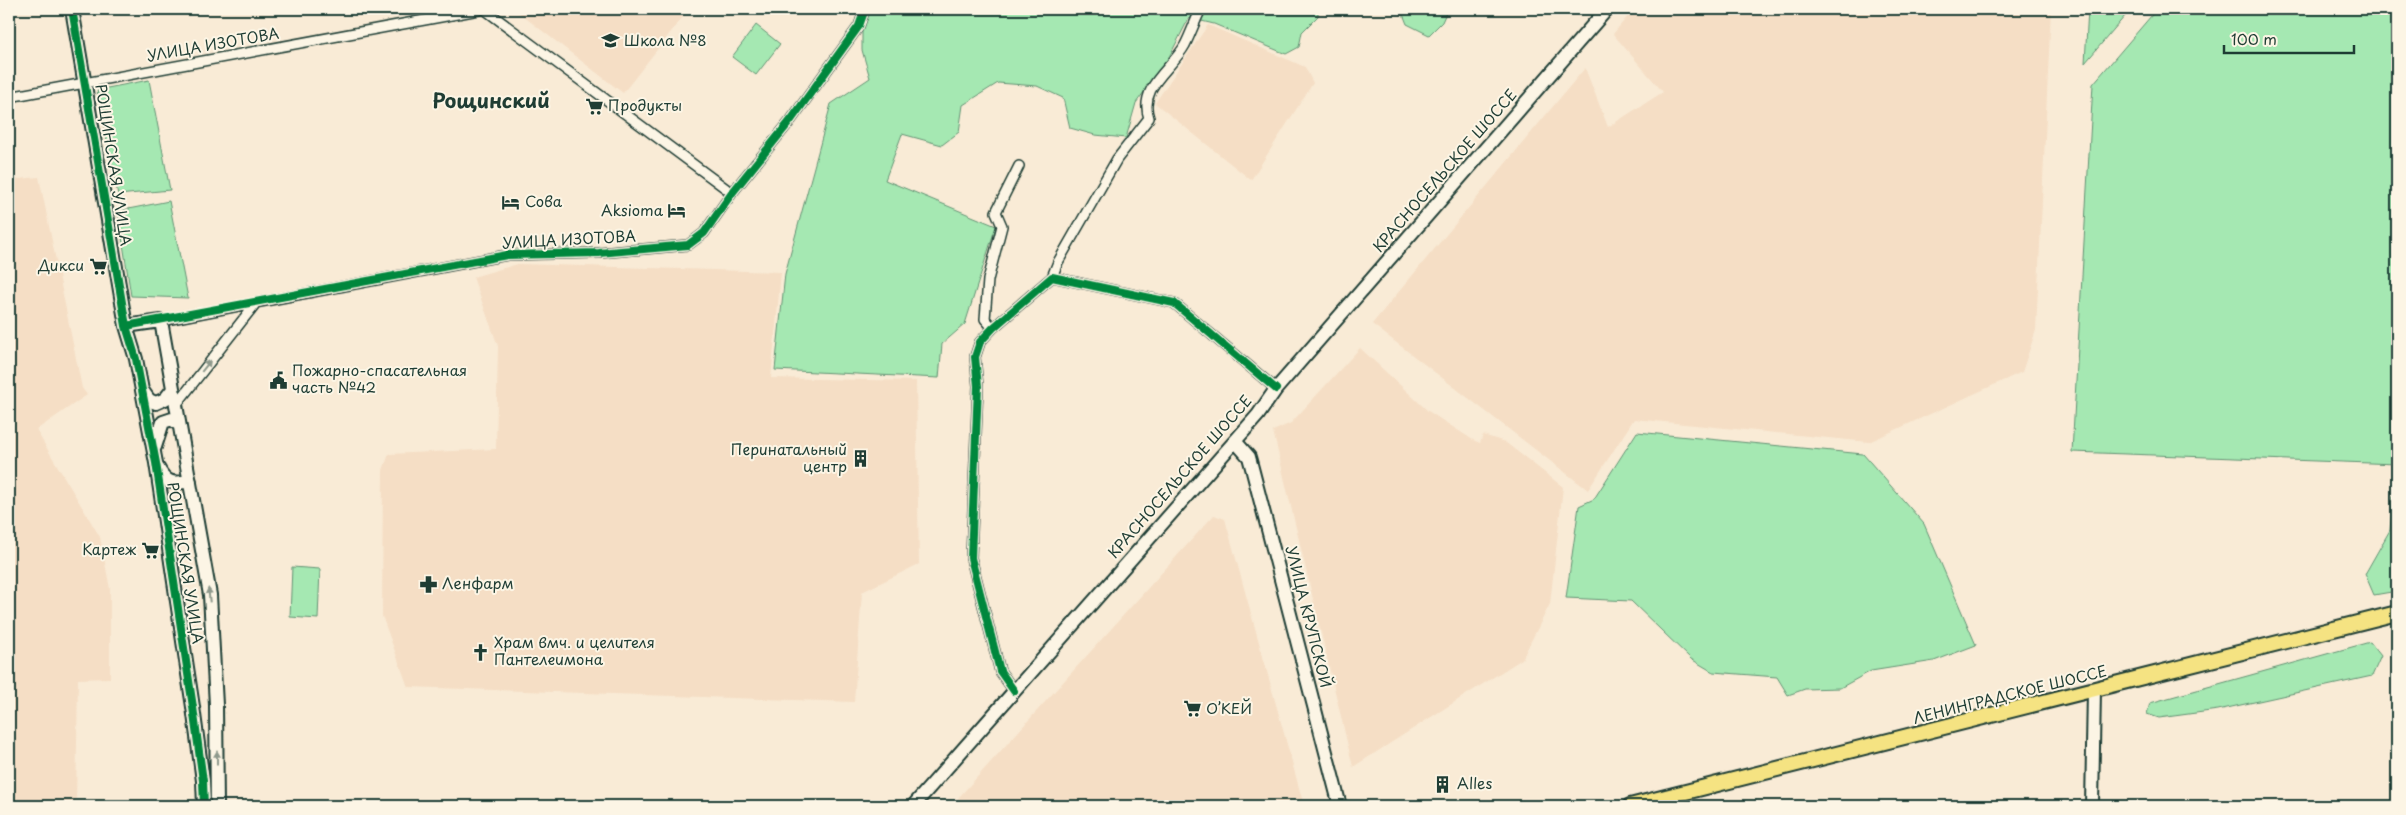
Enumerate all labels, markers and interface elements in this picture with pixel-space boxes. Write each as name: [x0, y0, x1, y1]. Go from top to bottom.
street label: УЛИЦА ИЗОТОВА: [145, 21, 281, 66]
scale bar: [2224, 22, 2354, 54]
text: 100 m: [2231, 27, 2277, 50]
place label: Школа №8: [624, 28, 707, 51]
school or university icon: Школа №8: [600, 31, 620, 51]
street label: РОЩИНСКАЯ УЛИЦА: [90, 82, 139, 247]
street label: КРАСНОСЕЛЬСКОЕ ШОССЕ: [1366, 83, 1521, 257]
district label: Рощинский: [432, 85, 550, 115]
place label: Продукты: [608, 93, 682, 116]
supermarket icon: Продукты: [584, 96, 604, 116]
place label: Сова: [525, 189, 563, 212]
hotel icon: Сова: [501, 192, 521, 212]
place label: Aksioma: [601, 198, 664, 221]
hotel icon: Aksioma: [667, 201, 687, 221]
street label: УЛИЦА ИЗОТОВА: [502, 224, 636, 253]
place label: Дикси: [37, 253, 84, 276]
supermarket icon: Дикси: [88, 256, 108, 276]
place label: Пожарно-спасательная часть №42: [292, 358, 467, 398]
one-way arrow: [201, 360, 212, 373]
public building icon: Пожарно-спасательная часть №42: [268, 370, 288, 390]
street label: КРАСНОСЕЛЬСКОЕ ШОССЕ: [1101, 389, 1256, 563]
place label: Перинатальный центр: [731, 437, 847, 477]
building icon: Перинатальный центр: [851, 449, 871, 469]
street label: РОЩИНСКАЯ УЛИЦА: [162, 480, 211, 645]
place label: Картеж: [82, 537, 136, 560]
supermarket icon: Картеж: [140, 540, 160, 560]
street label: УЛИЦА КРУПСКОЙ: [1281, 543, 1338, 690]
place label: Ленфарм: [442, 571, 514, 594]
pharmacy icon: Ленфарм: [418, 574, 438, 594]
one-way arrow: [205, 587, 213, 603]
place label: Храм вмч. и целителя Пантелеимона: [494, 630, 655, 670]
church icon: Храм вмч. и целителя Пантелеимона: [470, 642, 490, 662]
street label: ЛЕНИНГРАДСКОЕ ШОССЕ: [1910, 658, 2109, 729]
place label: О’КЕЙ: [1206, 696, 1252, 719]
supermarket icon: О’КЕЙ: [1182, 699, 1202, 719]
one-way arrow: [212, 749, 220, 765]
place label: Alles: [1457, 771, 1492, 794]
building icon: Alles: [1433, 774, 1453, 794]

